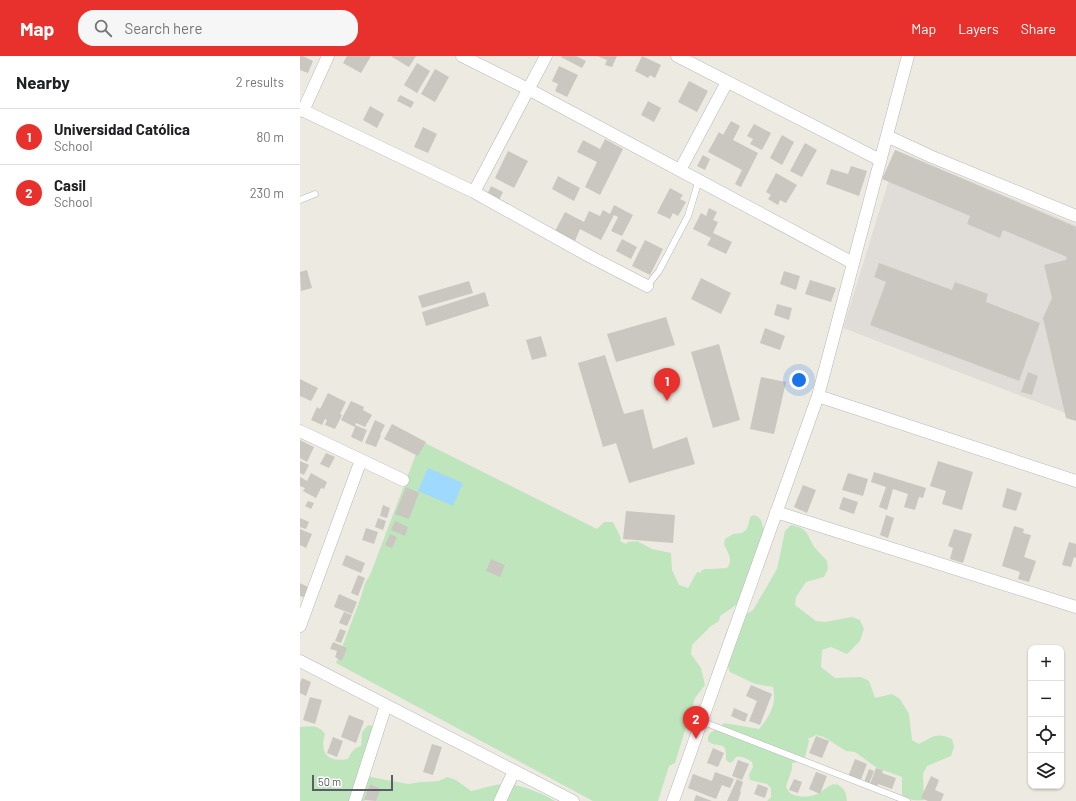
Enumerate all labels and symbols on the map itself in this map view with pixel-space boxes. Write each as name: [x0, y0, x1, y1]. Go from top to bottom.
pin: 1: [654, 368, 680, 401]
your location: [789, 370, 809, 390]
pin: 2: [683, 706, 709, 739]
scale bar: [312, 773, 393, 792]

